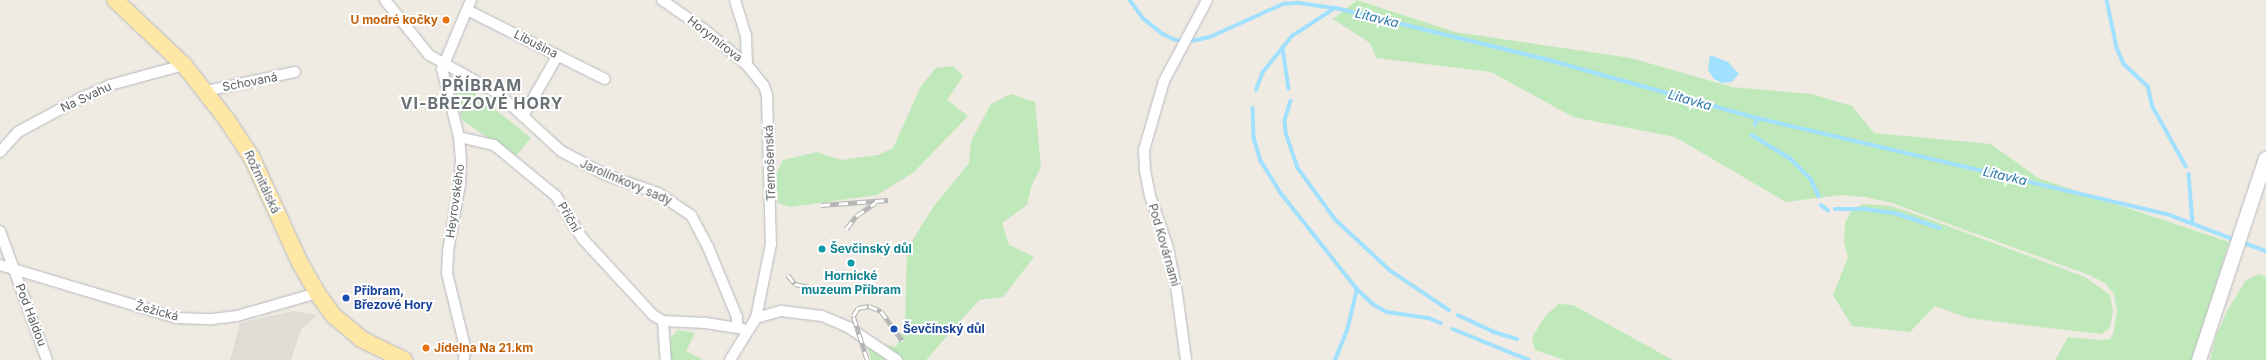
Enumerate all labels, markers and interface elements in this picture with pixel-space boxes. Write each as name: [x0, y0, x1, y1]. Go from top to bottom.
water label: Litavka: [1353, 5, 1401, 31]
place label: U modré kočky: [351, 13, 438, 27]
street label: Horymírova: [685, 13, 745, 65]
marker: U modré kočky: [441, 15, 451, 25]
street label: Libušina: [512, 27, 560, 61]
street label: Schovaná: [221, 70, 279, 94]
district label: PŘÍBRAM VI-BŘEZOVÉ HORY: [401, 75, 563, 113]
street label: Na Svahu: [58, 79, 114, 115]
water label: Litavka: [1666, 86, 1714, 114]
street label: Třemošenská: [761, 125, 779, 201]
street label: Rožmitálská: [241, 148, 283, 216]
street label: Jarolímkovy sady: [578, 156, 674, 208]
street label: Heyrovského: [443, 163, 467, 239]
water label: Litavka: [1982, 163, 2028, 189]
street label: Příční: [555, 200, 583, 234]
street label: Pod Kovárnami: [1145, 202, 1183, 288]
place label: Ševčinský důl: [830, 242, 912, 256]
marker: Ševčinský důl: [817, 244, 827, 254]
marker: Hornické muzeum Příbram: [846, 258, 856, 268]
place label: Hornické muzeum Příbram: [801, 269, 901, 297]
street label: Pod Haldou: [13, 282, 49, 348]
place label: Příbram, Březové Hory: [354, 284, 433, 312]
marker: Příbram, Březové Hory: [341, 293, 351, 303]
street label: Žežická: [134, 298, 180, 324]
place label: Ševčínský důl: [903, 322, 985, 336]
marker: Ševčínský důl: [888, 323, 900, 335]
place label: Jídelna Na 21.km: [434, 341, 533, 355]
marker: Jídelna Na 21.km: [421, 343, 431, 353]

